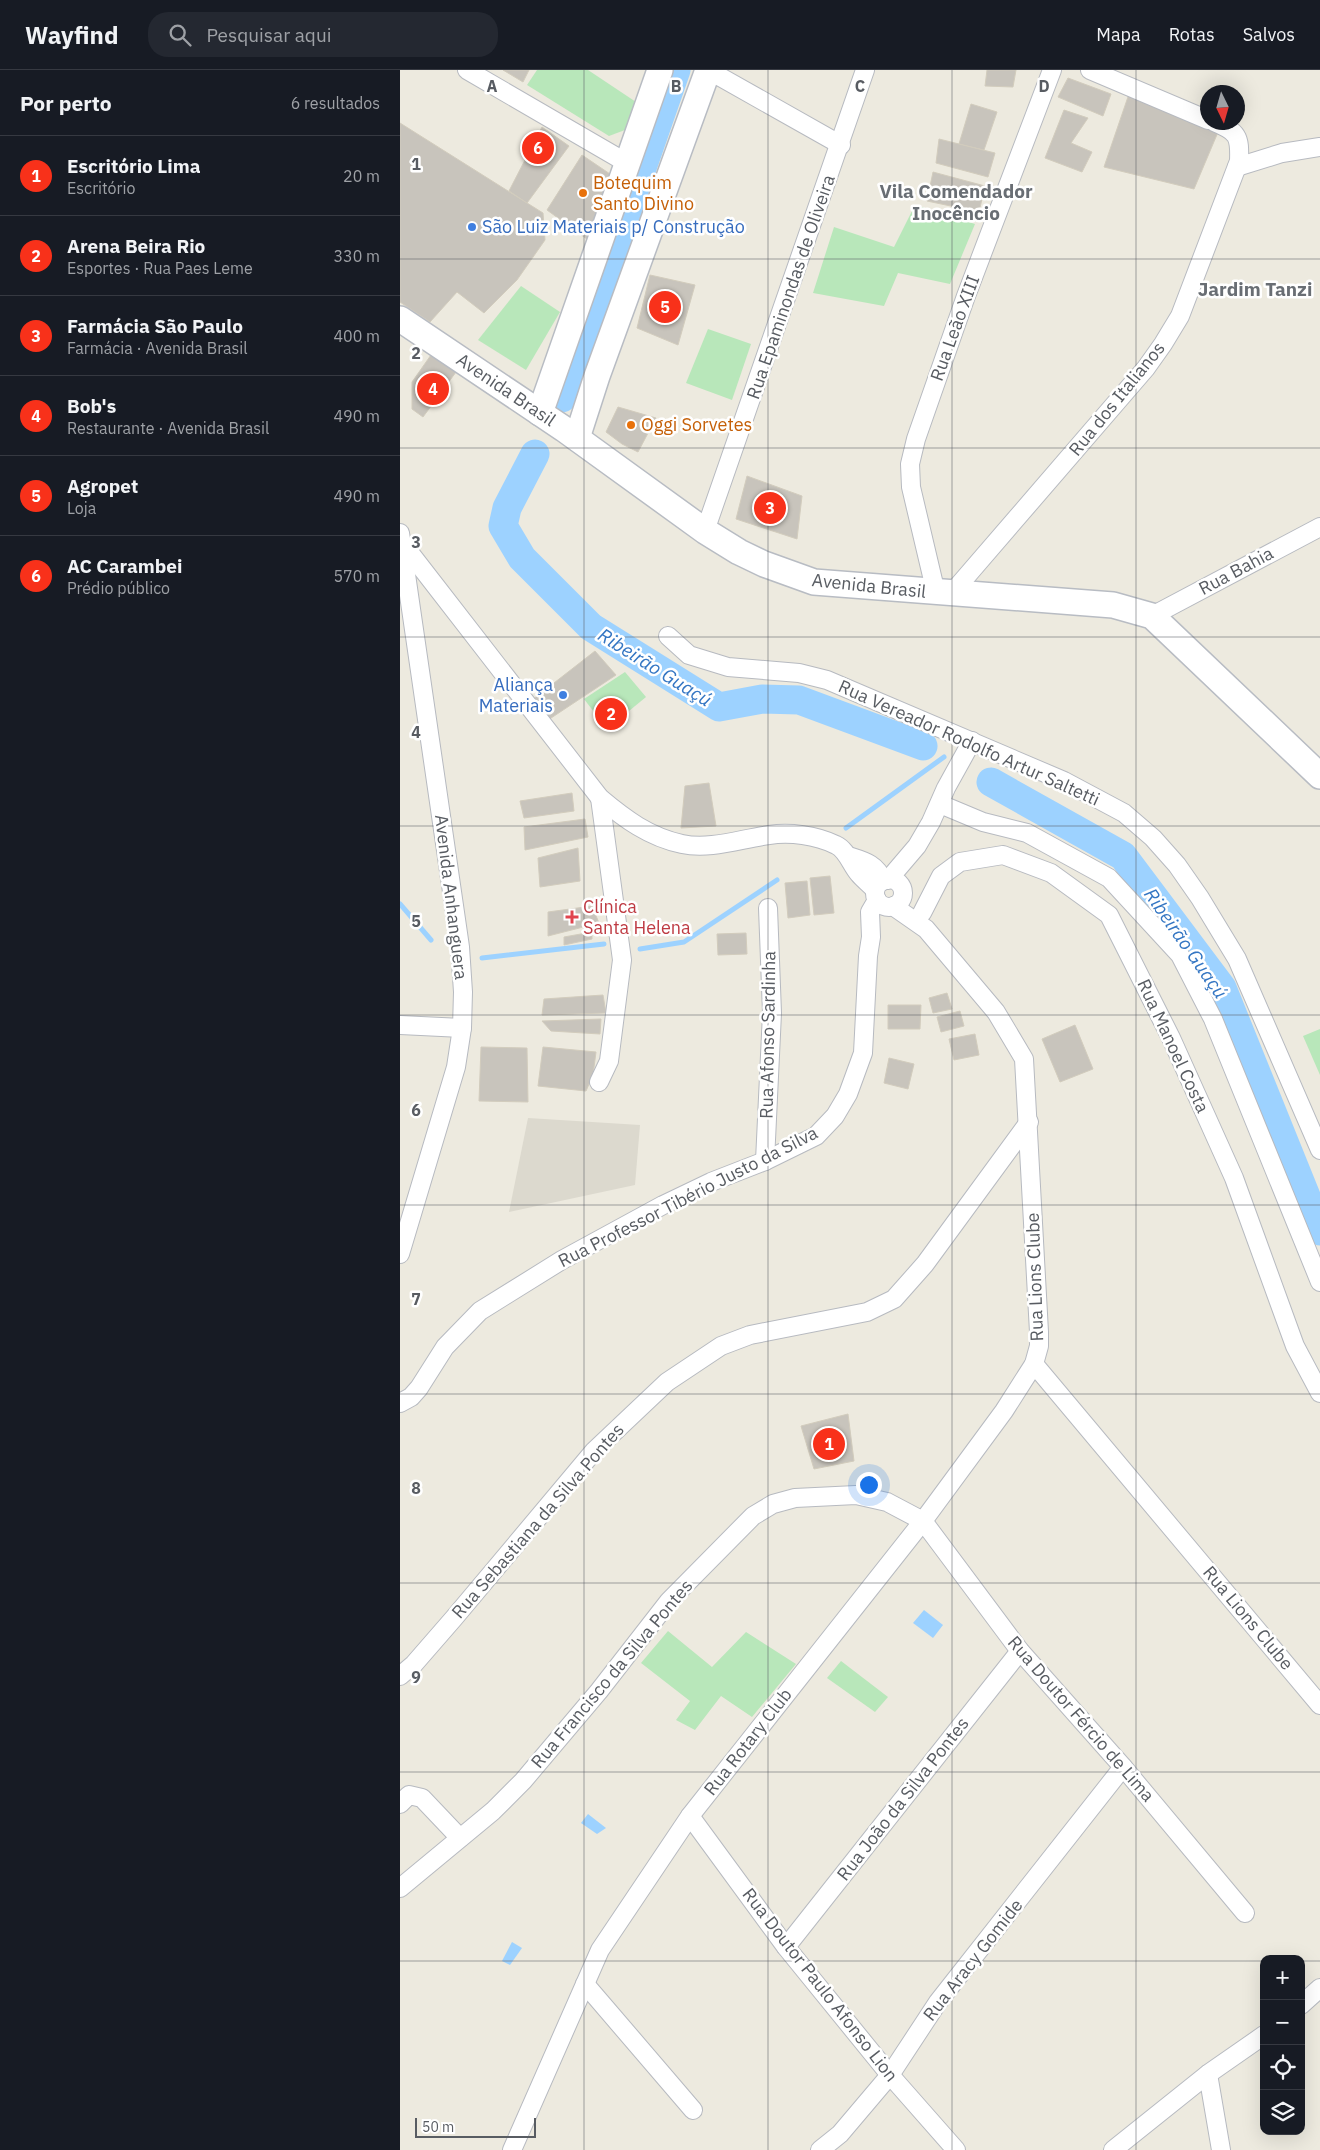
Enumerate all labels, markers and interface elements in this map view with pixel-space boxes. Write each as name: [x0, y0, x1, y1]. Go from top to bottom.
search box: [148, 12, 498, 57]
text: Wayfind: [25, 19, 118, 51]
icon: search: [166, 21, 194, 49]
text: Pesquisar aqui: [206, 23, 331, 47]
text: Mapa: [1096, 23, 1141, 46]
text: Rotas: [1169, 23, 1215, 46]
text: Salvos: [1243, 23, 1295, 46]
text: A: [487, 76, 498, 96]
text: B: [671, 76, 682, 96]
text: C: [855, 76, 865, 96]
text: D: [1038, 76, 1050, 96]
north arrow: [1200, 85, 1245, 130]
text: Por perto: [20, 89, 112, 117]
text: 6 resultados: [291, 93, 380, 113]
pin: 6: [522, 129, 554, 167]
text: Escritório Lima: [67, 154, 201, 178]
text: 1: [411, 154, 421, 174]
text: 1: [31, 166, 41, 186]
text: 20 m: [343, 166, 380, 186]
place label: Botequim Santo Divino: [593, 171, 694, 215]
street label: Rua Epaminondas de Oliveira: [741, 171, 840, 402]
text: Escritório: [67, 178, 135, 198]
district label: Vila Comendador Inocêncio: [879, 179, 1033, 225]
marker: Botequim Santo Divino: [577, 187, 589, 199]
place label: São Luiz Materiais p/ Construção: [482, 215, 745, 238]
marker: São Luiz Materiais p/ Construção: [466, 221, 478, 233]
text: Arena Beira Rio: [67, 234, 205, 258]
text: 2: [31, 246, 41, 266]
text: 330 m: [333, 246, 380, 266]
text: Esportes · Rua Paes Leme: [67, 258, 253, 278]
street label: Rua Leão XIII: [925, 272, 984, 384]
district label: Jardim Tanzi: [1198, 277, 1312, 301]
pin: 5: [649, 288, 681, 326]
text: Farmácia São Paulo: [67, 314, 243, 338]
text: 3: [31, 326, 41, 346]
text: 400 m: [333, 326, 380, 346]
street label: Rua dos Italianos: [1064, 337, 1170, 460]
text: Farmácia · Avenida Brasil: [67, 338, 248, 358]
text: 2: [411, 343, 421, 363]
street label: Avenida Brasil: [452, 348, 560, 431]
pin: 4: [417, 370, 449, 408]
text: Bob's: [67, 394, 116, 418]
text: 4: [31, 406, 41, 426]
text: 490 m: [333, 406, 380, 426]
place label: Oggi Sorvetes: [641, 413, 752, 436]
text: Restaurante · Avenida Brasil: [67, 418, 269, 438]
marker: Oggi Sorvetes: [625, 419, 637, 431]
text: Agropet: [67, 474, 138, 498]
text: 5: [31, 486, 41, 506]
text: 490 m: [333, 486, 380, 506]
pin: 3: [754, 489, 786, 527]
text: Loja: [67, 498, 96, 518]
text: 3: [411, 532, 421, 552]
street label: Rua Bahia: [1194, 541, 1277, 600]
text: AC Carambei: [67, 554, 182, 578]
text: 6: [31, 566, 41, 586]
text: 570 m: [333, 566, 380, 586]
street label: Avenida Brasil: [811, 568, 927, 603]
text: Prédio público: [67, 578, 170, 598]
water label: Ribeirão Guaçú: [594, 623, 716, 711]
place label: Aliança Materiais: [479, 673, 553, 717]
street label: Rua Vereador Rodolfo Artur Saltetti: [835, 674, 1103, 811]
marker: Aliança Materiais: [557, 689, 569, 701]
pin: 2: [595, 695, 627, 733]
text: 4: [411, 722, 421, 742]
street label: Avenida Anhanguera: [430, 813, 473, 981]
water label: Ribeirão Guaçú: [1139, 883, 1233, 1003]
place label: Clínica Santa Helena: [583, 895, 691, 939]
marker: Clínica Santa Helena: [565, 910, 579, 924]
text: 5: [411, 911, 421, 931]
street label: Rua Afonso Sardinha: [755, 950, 780, 1119]
street label: Rua Manoel Costa: [1132, 975, 1215, 1117]
text: 6: [411, 1100, 421, 1120]
street label: Rua Professor Tibério Justo da Silva: [554, 1121, 822, 1272]
street label: Rua Lions Clube: [1021, 1212, 1048, 1342]
text: 7: [411, 1289, 421, 1309]
street label: Rua Sebastiana da Silva Pontes: [446, 1418, 629, 1623]
pin: 1: [813, 1425, 845, 1463]
your location: [856, 1472, 882, 1498]
text: 8: [411, 1478, 421, 1498]
street label: Rua Lions Clube: [1198, 1561, 1299, 1675]
street label: Rua Francisco da Silva Pontes: [526, 1575, 697, 1773]
street label: Rua Doutor Fércio de Lima: [1003, 1631, 1160, 1807]
text: 9: [411, 1667, 421, 1687]
street label: Rua Rotary Club: [699, 1684, 797, 1800]
street label: Rua João da Silva Pontes: [832, 1712, 974, 1885]
street label: Rua Doutor Paulo Afonso Lion: [738, 1883, 903, 2086]
street label: Rua Aracy Gomide: [918, 1894, 1028, 2025]
map controls: [1260, 1955, 1305, 2135]
button: +: [1260, 1955, 1305, 2000]
button: −: [1260, 2000, 1305, 2045]
button: locate: [1260, 2045, 1305, 2090]
button: layers: [1260, 2090, 1305, 2135]
scale bar: [415, 2115, 536, 2138]
text: 50 m: [422, 2118, 454, 2136]

